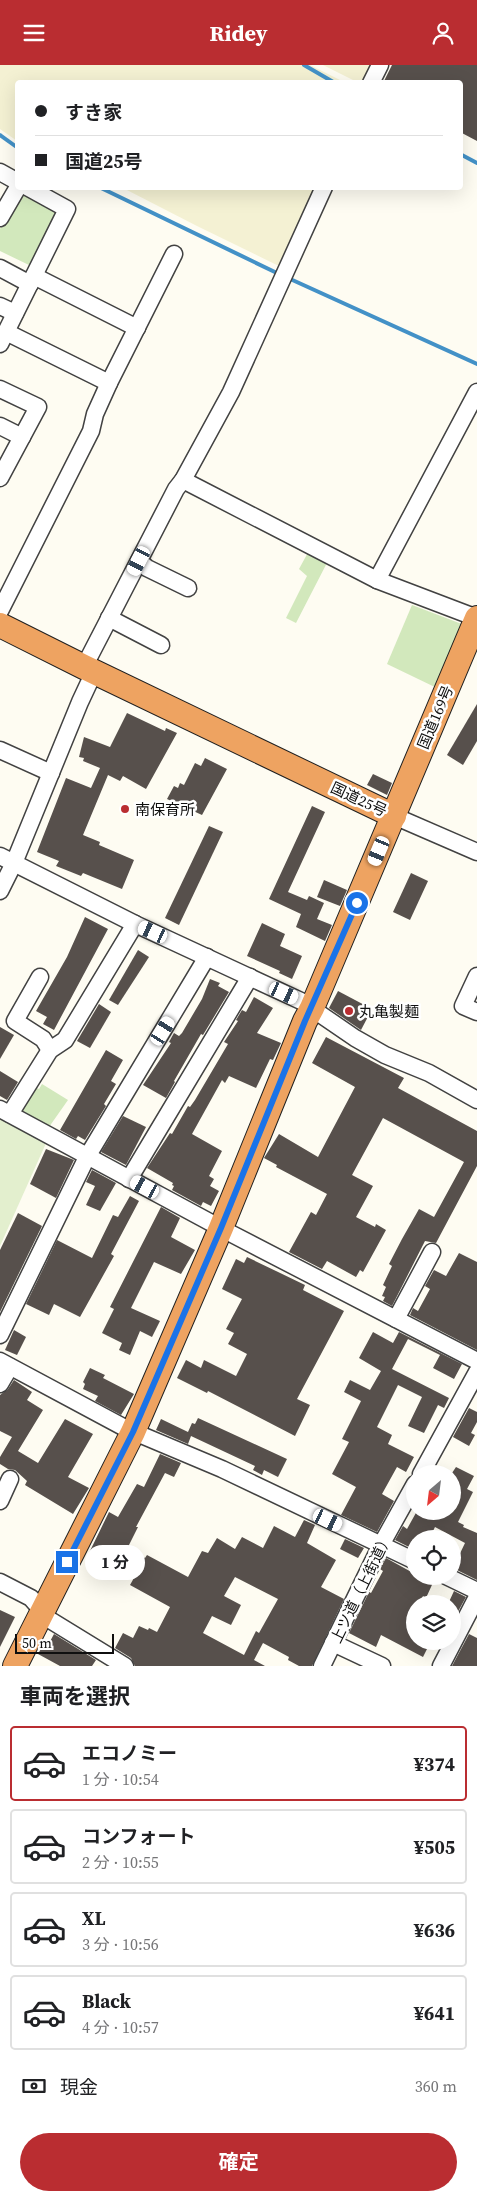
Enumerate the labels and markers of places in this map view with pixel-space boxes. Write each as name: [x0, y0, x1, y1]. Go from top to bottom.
place label: 南保育所: [135, 799, 195, 820]
marker: 南保育所: [119, 803, 131, 815]
place label: 丸亀製麺: [359, 1001, 419, 1022]
marker: 丸亀製麺: [343, 1005, 355, 1017]

